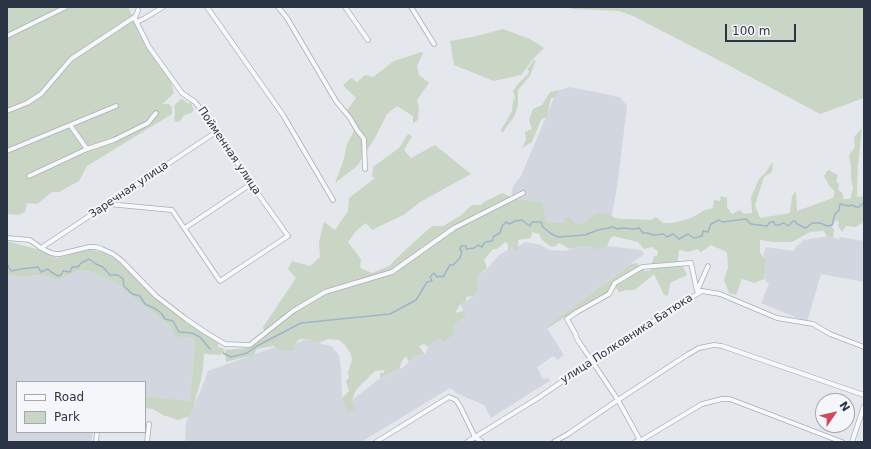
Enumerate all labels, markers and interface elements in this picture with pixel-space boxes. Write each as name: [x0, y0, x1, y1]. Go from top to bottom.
scale bar: [727, 16, 798, 42]
text: 100 m: [732, 24, 770, 38]
street label: Пойменная улица: [195, 104, 263, 198]
street label: Заречная улица: [87, 159, 171, 221]
street label: улица Полковника Батюка: [558, 291, 696, 387]
legend: [16, 381, 146, 433]
text: Road: [54, 390, 84, 404]
north arrow: [815, 393, 855, 433]
text: N: [837, 399, 853, 414]
text: Park: [54, 410, 80, 424]

